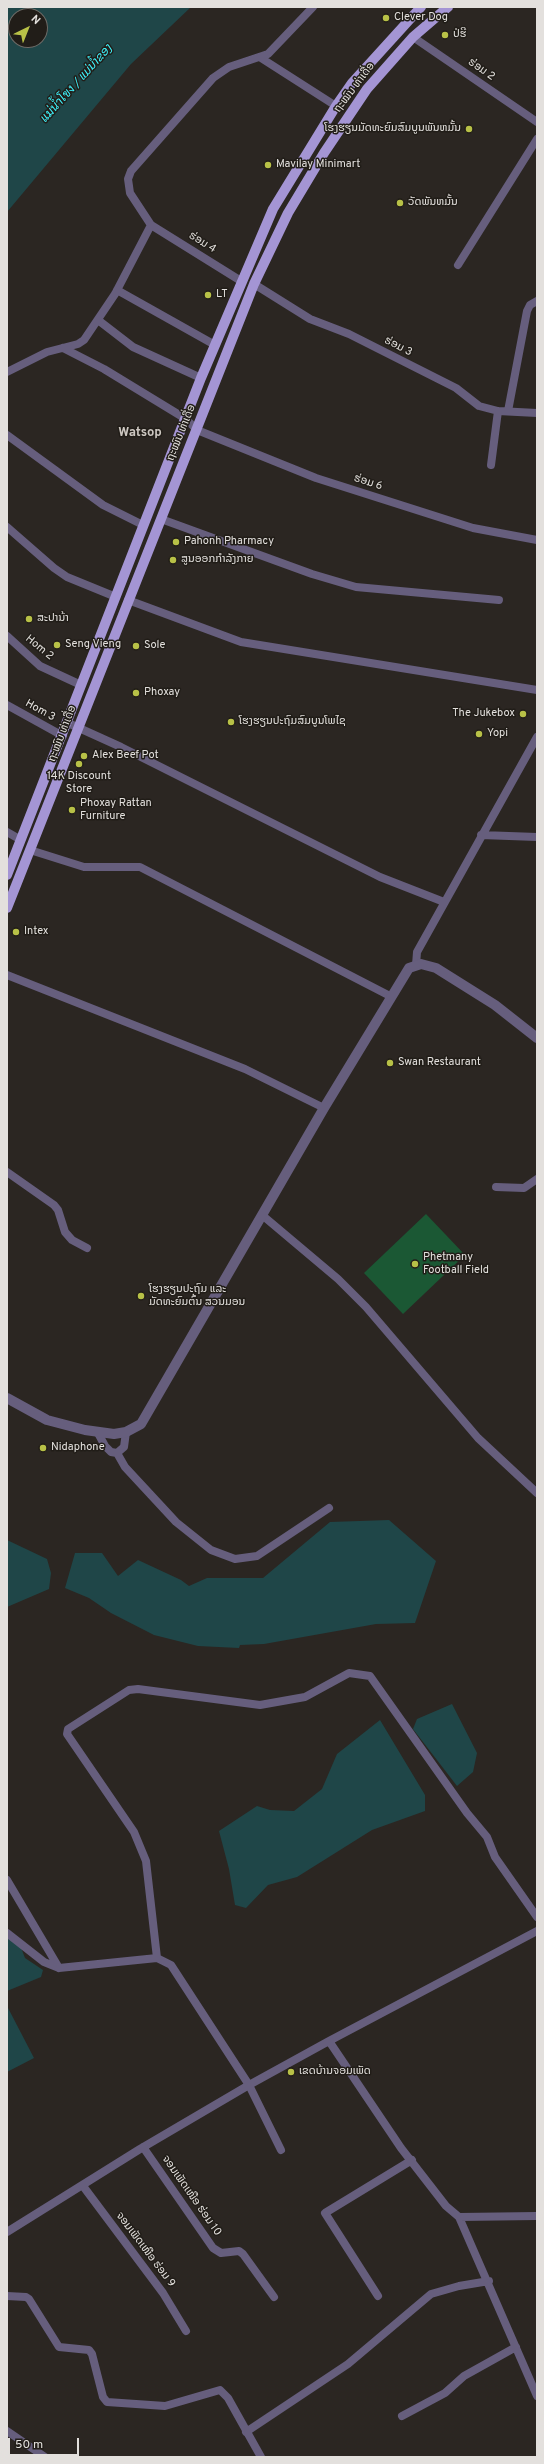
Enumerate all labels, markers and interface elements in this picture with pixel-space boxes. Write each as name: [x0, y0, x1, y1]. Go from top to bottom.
north arrow: [8, 8, 48, 48]
place label: Clever Dog: [394, 11, 448, 25]
text: N: [28, 12, 43, 28]
marker: Clever Dog: [381, 13, 391, 23]
place label: ປ່ຮີ: [453, 28, 467, 42]
marker: ປ່ຮີ: [440, 30, 450, 40]
water label: แม่น้ำโขง / ແມ່ນ້ຳຂອງ: [38, 42, 116, 126]
street label: ຮ່ອມ 2: [465, 56, 497, 84]
street label: ຖະໝົນ ທ່າເດື່ອ: [332, 60, 378, 116]
place label: ໂຮງຮຽນມັດທະຍົມສົມບູນພັນຫມັ້ນ: [324, 122, 461, 136]
marker: ໂຮງຮຽນມັດທະຍົມສົມບູນພັນຫມັ້ນ: [464, 124, 474, 134]
place label: Mavilay Minimart: [276, 158, 360, 172]
marker: Mavilay Minimart: [263, 160, 273, 170]
place label: ວັດພັນຫມັ້ນ: [408, 196, 458, 210]
marker: ວັດພັນຫມັ້ນ: [395, 198, 405, 208]
street label: ຮ່ອມ 4: [186, 230, 218, 256]
place label: LT: [216, 288, 228, 302]
marker: LT: [203, 290, 213, 300]
street label: ຮ່ອມ 3: [382, 334, 414, 360]
street label: ຖະໝົນ ທ່າເດື່ອ: [165, 403, 199, 463]
district label: Watsop: [118, 425, 162, 441]
street label: ຮ່ອມ 6: [352, 472, 384, 494]
place label: Pahonh Pharmacy: [184, 535, 274, 549]
marker: Pahonh Pharmacy: [171, 537, 181, 547]
place label: ສູນອອກກຳລັງກາຍ: [181, 553, 253, 567]
marker: ສູນອອກກຳລັງກາຍ: [168, 555, 178, 565]
place label: ສະປານ້າ: [37, 612, 69, 626]
marker: ສະປານ້າ: [24, 614, 34, 624]
street label: Hom 2: [22, 633, 56, 663]
place label: Seng Vieng: [65, 638, 121, 652]
place label: Sole: [144, 639, 165, 653]
marker: Seng Vieng: [52, 640, 62, 650]
marker: Sole: [131, 641, 141, 651]
place label: Phoxay: [144, 686, 180, 700]
marker: Phoxay: [131, 688, 141, 698]
street label: Hom 3: [23, 697, 57, 725]
street label: ຖະໝົນ ທ່າເດື່ອ: [46, 704, 80, 764]
place label: The Jukebox: [452, 707, 515, 721]
marker: The Jukebox: [518, 709, 528, 719]
place label: ໂຮງຮຽນປະຖົມສົມບູນໂພໄຊ: [239, 715, 346, 729]
marker: ໂຮງຮຽນປະຖົມສົມບູນໂພໄຊ: [226, 717, 236, 727]
place label: Yopi: [487, 727, 508, 741]
marker: Yopi: [474, 729, 484, 739]
place label: Alex Beef Pot: [92, 749, 159, 763]
marker: Alex Beef Pot: [79, 751, 89, 761]
marker: 14K Discount Store: [74, 759, 84, 769]
place label: 14K Discount Store: [47, 770, 111, 796]
place label: Phoxay Rattan Furniture: [80, 797, 152, 823]
marker: Phoxay Rattan Furniture: [67, 805, 77, 815]
place label: Intex: [24, 925, 48, 939]
marker: Intex: [11, 927, 21, 937]
place label: Swan Restaurant: [398, 1056, 481, 1070]
marker: Swan Restaurant: [385, 1058, 395, 1068]
place label: Phetmany Football Field: [423, 1251, 489, 1277]
marker: Phetmany Football Field: [410, 1259, 420, 1269]
place label: ໂຮງຮຽນປະຖົມ ແລະ ມັດທະຍົມຕົ້ນ ສວນມອນ: [149, 1283, 245, 1309]
marker: ໂຮງຮຽນປະຖົມ ແລະ ມັດທະຍົມຕົ້ນ ສວນມອນ: [136, 1291, 146, 1301]
place label: Nidaphone: [51, 1441, 105, 1455]
marker: Nidaphone: [38, 1443, 48, 1453]
place label: ເຂດບ້ານຈອມເພັດ: [299, 2065, 371, 2079]
marker: ເຂດບ້ານຈອມເພັດ: [286, 2067, 296, 2077]
street label: ຈອມເພັດເໜືອ ຮ່ອມ 10: [158, 2153, 224, 2239]
street label: ຈອມເພັດເໜືອ ຮ່ອມ 9: [112, 2210, 178, 2290]
scale bar: [10, 2430, 81, 2456]
text: 50 m: [15, 2437, 43, 2453]

